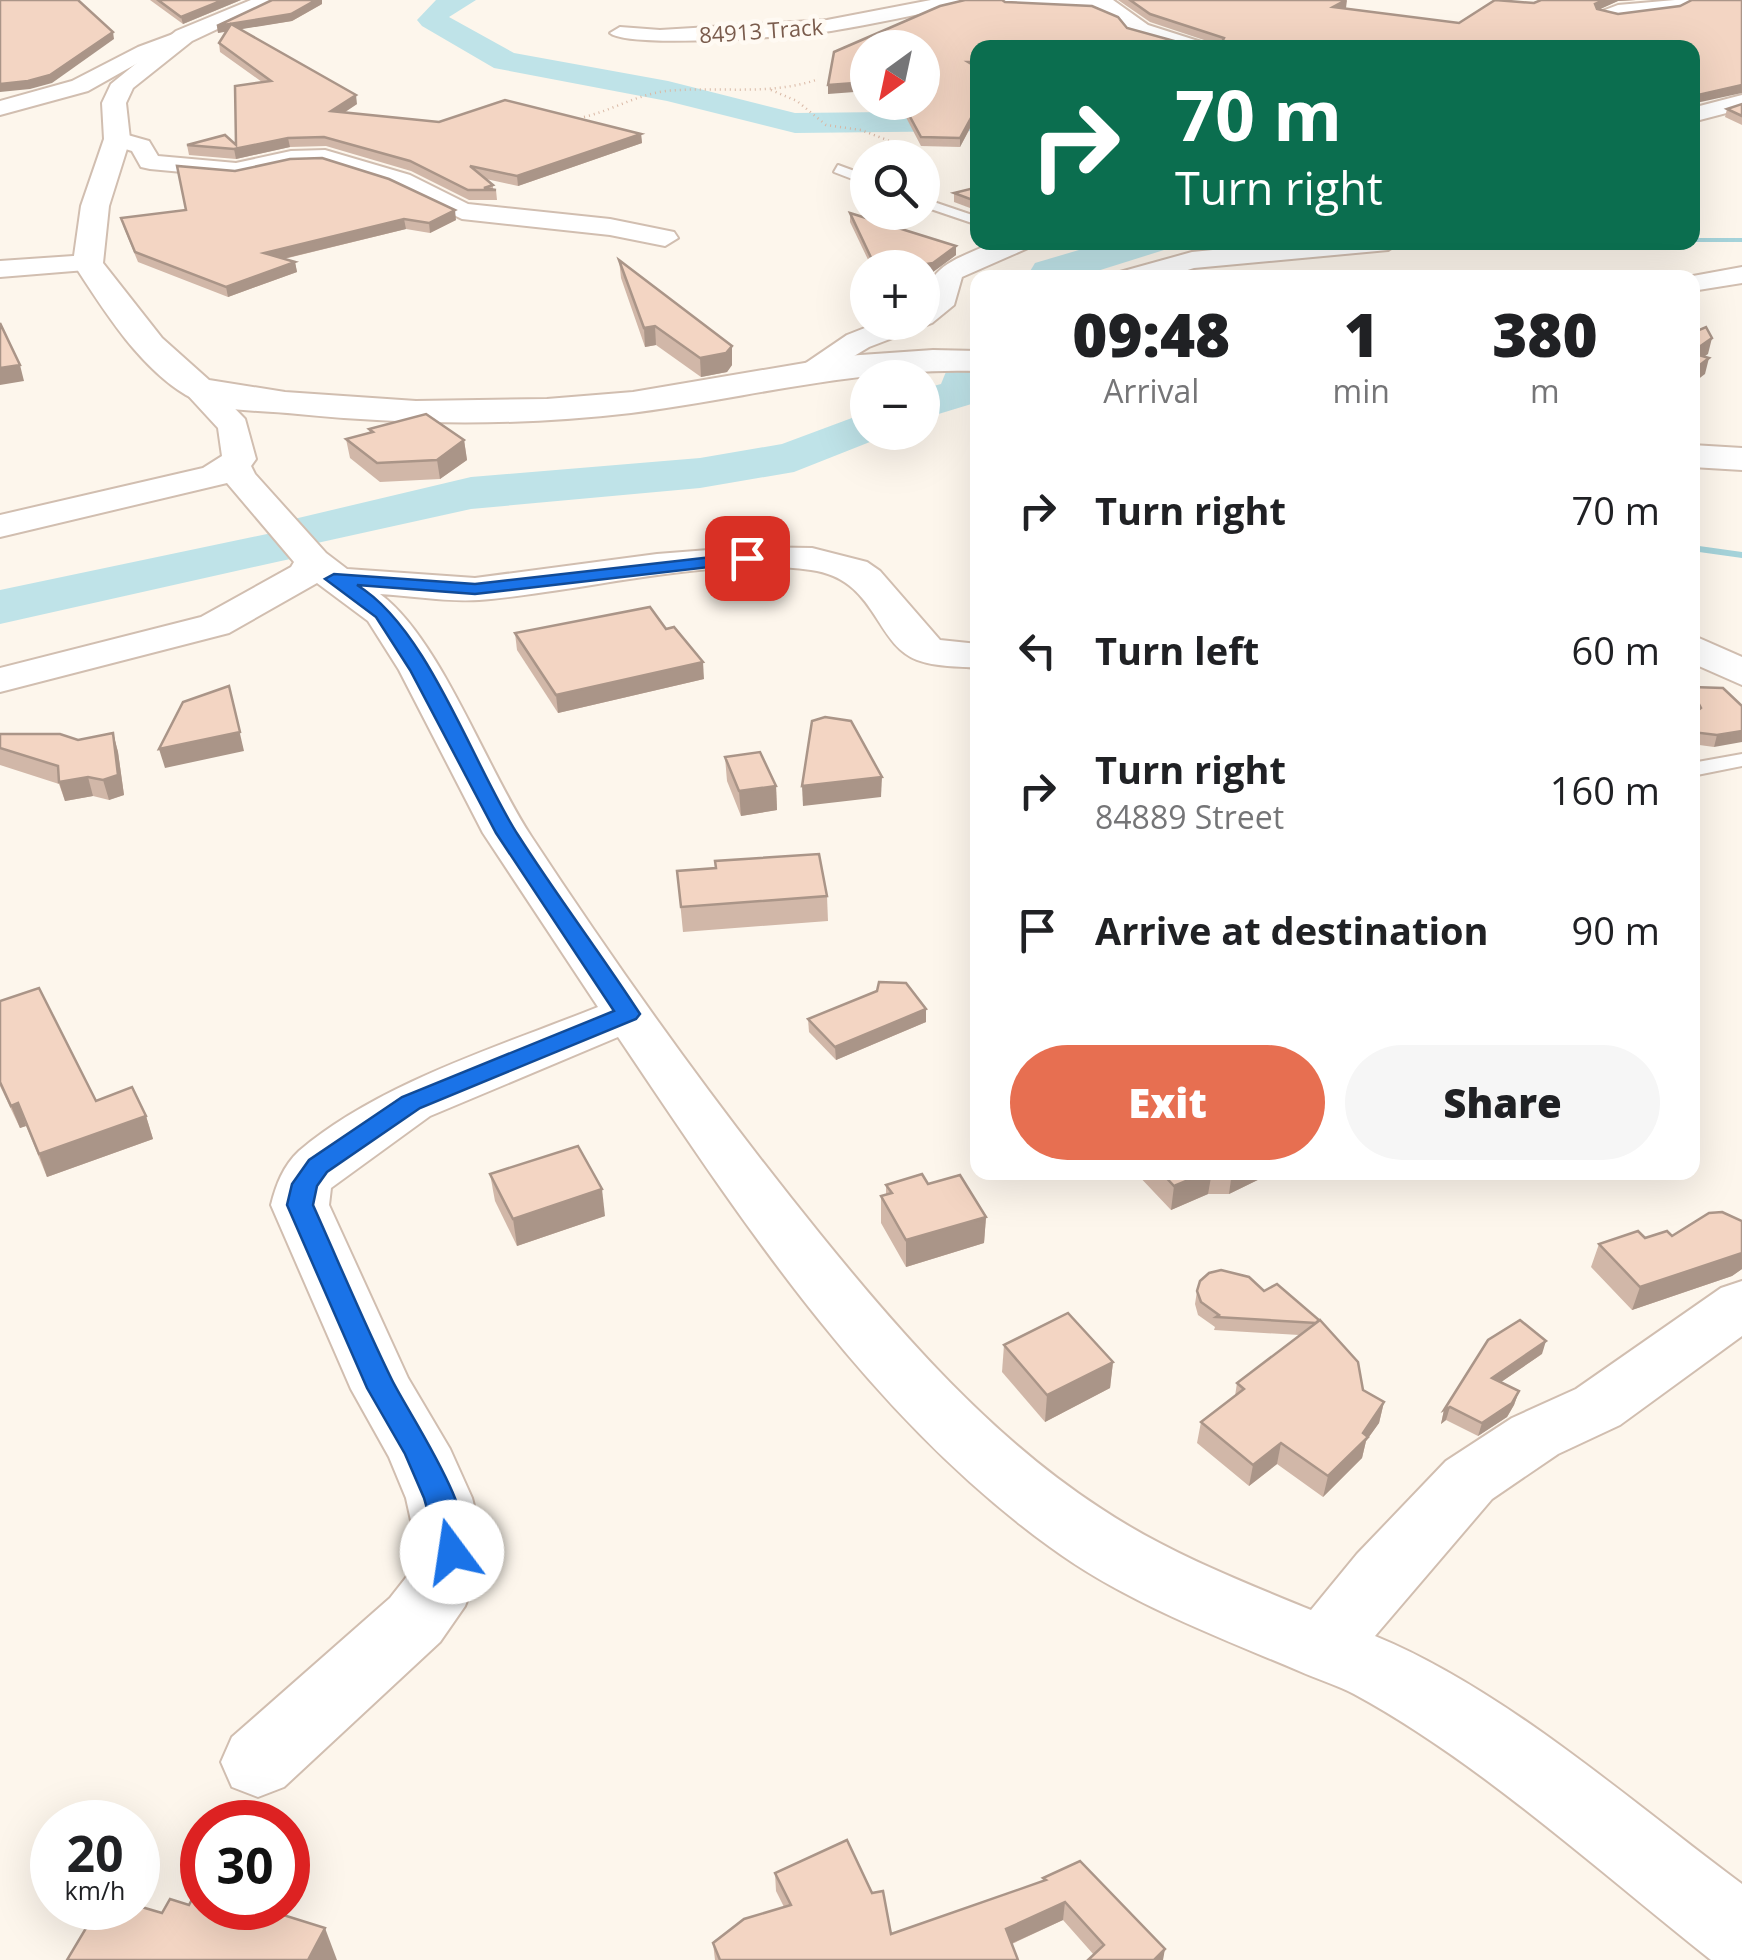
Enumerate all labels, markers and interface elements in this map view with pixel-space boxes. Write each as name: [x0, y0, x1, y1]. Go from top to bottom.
street label: 84913 Track: [698, 11, 824, 49]
north arrow: [850, 30, 940, 120]
map controls: [850, 30, 940, 450]
text: 70 m: [1175, 66, 1342, 162]
icon: right: [1010, 80, 1140, 210]
button: search: [850, 140, 940, 230]
text: Turn right: [1175, 157, 1383, 218]
button: +: [850, 250, 940, 340]
text: 09:48: [1072, 293, 1230, 375]
text: 1: [1344, 293, 1379, 375]
text: 380: [1492, 293, 1598, 375]
button: −: [850, 360, 940, 450]
text: Arrival: [1103, 369, 1199, 412]
text: min: [1333, 369, 1390, 412]
text: m: [1530, 369, 1560, 412]
icon: right: [1010, 483, 1065, 538]
text: Turn right: [1095, 484, 1286, 536]
text: 70 m: [1571, 484, 1660, 536]
pin: [705, 516, 790, 601]
icon: arrive: [720, 531, 775, 586]
icon: left: [1010, 623, 1065, 678]
text: Turn left: [1095, 624, 1259, 676]
text: 60 m: [1571, 624, 1660, 676]
text: Turn right: [1095, 743, 1286, 795]
icon: right: [1010, 763, 1065, 818]
text: 160 m: [1550, 764, 1660, 816]
text: 84889 Street: [1095, 795, 1284, 838]
icon: arrive: [1010, 903, 1065, 958]
text: Arrive at destination: [1095, 904, 1489, 956]
text: 90 m: [1571, 904, 1660, 956]
button: Exit: [1010, 1045, 1325, 1160]
button: Share: [1345, 1045, 1660, 1160]
position arrow: [400, 1500, 504, 1604]
speed limit sign: 30: [180, 1800, 310, 1930]
text: 20: [66, 1819, 124, 1887]
text: km/h: [65, 1873, 125, 1907]

